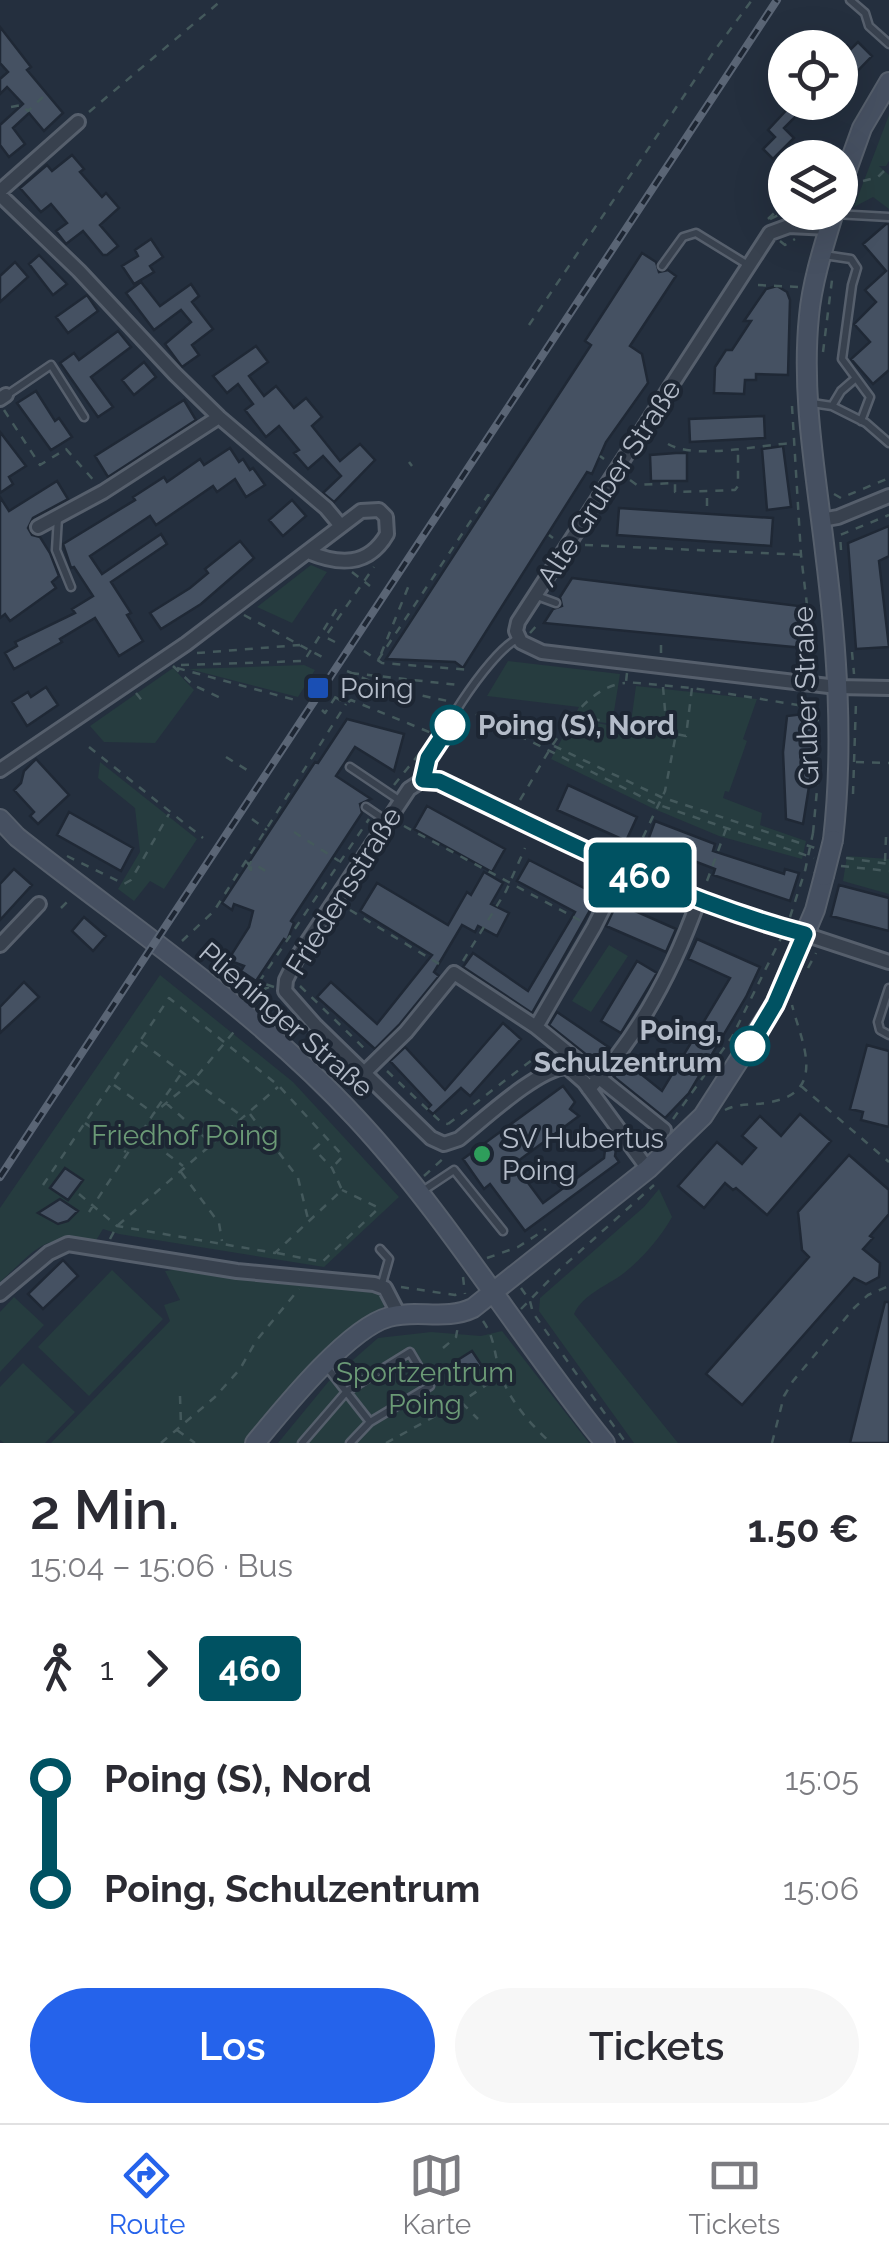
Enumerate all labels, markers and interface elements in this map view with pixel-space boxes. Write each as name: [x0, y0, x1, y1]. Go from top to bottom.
map controls: [768, 30, 858, 230]
button: locate: [768, 30, 858, 120]
button: layers: [768, 140, 858, 230]
street label: Alte Gruber Straße: [530, 374, 688, 592]
street label: Gruber Straße: [786, 606, 826, 786]
place label: Poing: [340, 672, 414, 705]
marker: Poing: [305, 675, 331, 701]
marker: Poing (S), Nord: [431, 706, 469, 744]
place label: Poing (S), Nord: [478, 709, 675, 742]
street label: Friedensstraße: [279, 801, 409, 981]
line badge: 460: [582, 842, 698, 908]
text: 460: [609, 855, 671, 896]
street label: Plieninger Straße: [192, 936, 380, 1104]
place label: Poing, Schulzentrum: [534, 1014, 722, 1079]
marker: Poing, Schulzentrum: [731, 1027, 769, 1065]
park label: Friedhof Poing: [91, 1119, 279, 1152]
place label: SV Hubertus Poing: [502, 1122, 664, 1187]
marker: SV Hubertus Poing: [471, 1143, 493, 1165]
park label: Sportzentrum Poing: [336, 1356, 514, 1421]
text: 2 Min.: [30, 1477, 180, 1542]
text: 1.50 €: [748, 1506, 859, 1551]
text: 15:04 – 15:06 · Bus: [30, 1547, 293, 1584]
icon: walk: [30, 1641, 85, 1696]
icon: forward: [129, 1641, 184, 1696]
text: 460: [219, 1648, 281, 1689]
text: 1: [100, 1650, 114, 1687]
text: Poing (S), Nord: [104, 1756, 372, 1801]
text: 15:05: [785, 1760, 859, 1797]
text: Poing, Schulzentrum: [104, 1866, 480, 1911]
text: 15:06: [783, 1870, 859, 1907]
button: Los: [30, 1988, 435, 2103]
button: Tickets: [455, 1988, 859, 2103]
tab: Route: [109, 2148, 185, 2241]
tab: Karte: [403, 2148, 471, 2241]
tab: Tickets: [688, 2148, 780, 2241]

